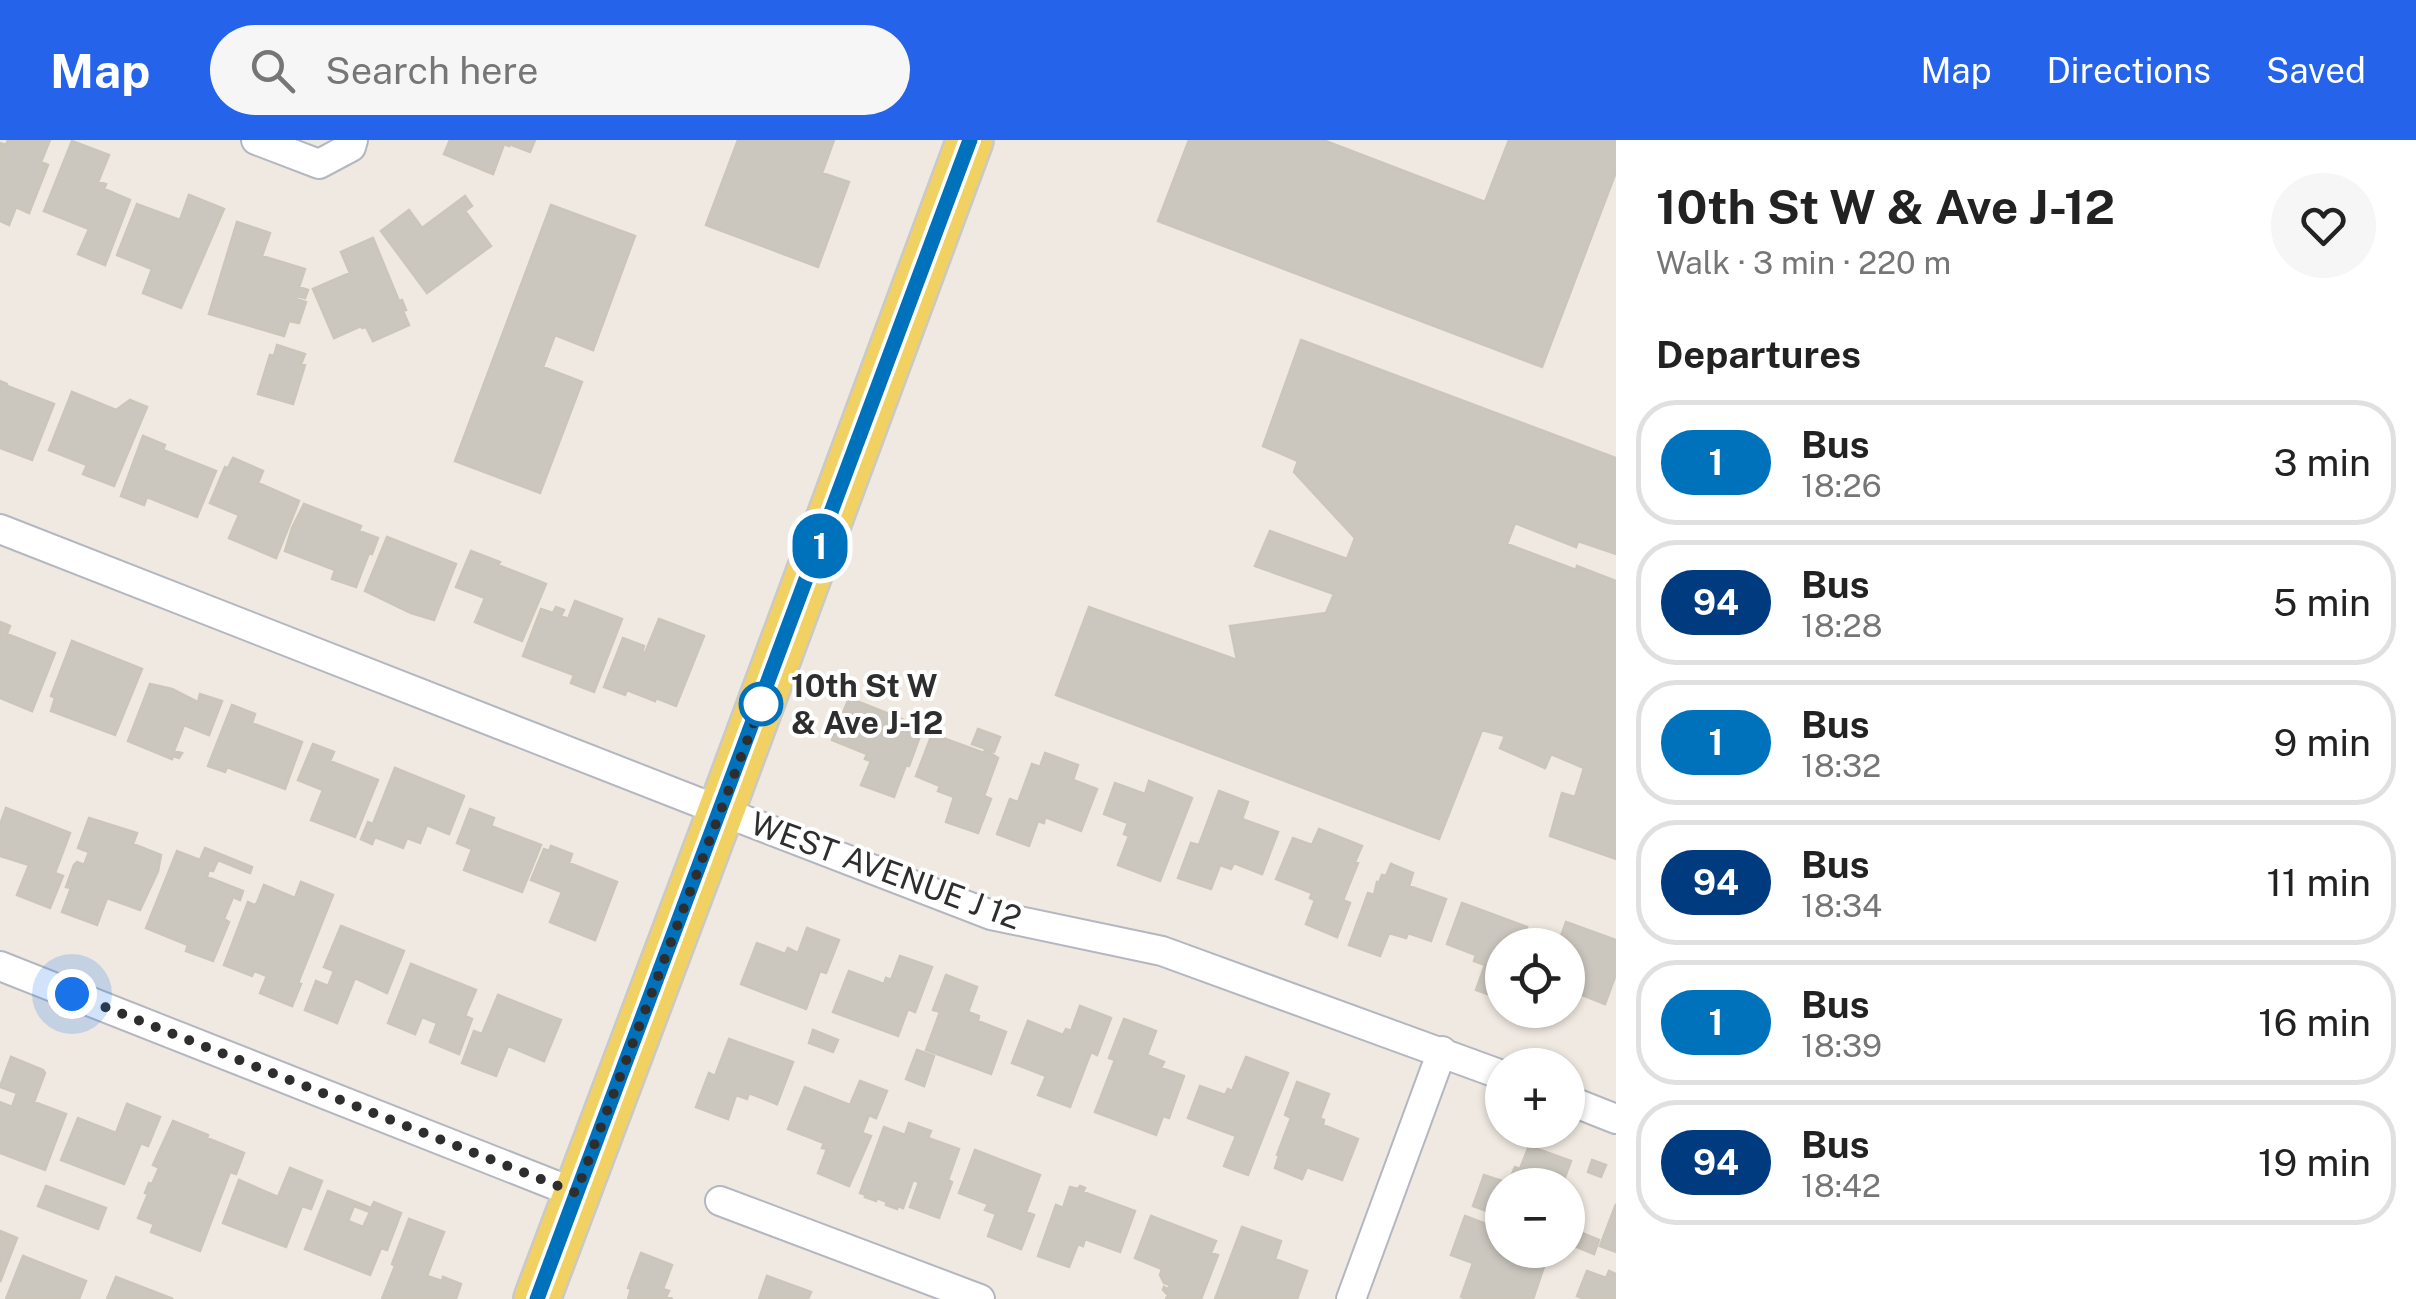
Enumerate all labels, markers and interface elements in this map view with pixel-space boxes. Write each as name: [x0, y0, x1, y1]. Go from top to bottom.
search box: [210, 25, 910, 115]
text: Map: [50, 42, 150, 99]
icon: search: [245, 43, 300, 98]
text: Search here: [325, 48, 539, 93]
text: Map: [1920, 50, 1991, 91]
text: Directions: [2046, 50, 2211, 91]
text: Saved: [2266, 50, 2366, 91]
button: heart: [2271, 173, 2376, 278]
text: 10th St W & Ave J-12: [1656, 178, 2115, 235]
text: Walk · 3 min · 220 m: [1656, 244, 1951, 281]
text: Departures: [1656, 332, 1861, 377]
text: Bus: [1801, 422, 1870, 467]
text: 3 min: [2273, 440, 2371, 485]
text: 1: [1709, 442, 1723, 483]
text: 18:26: [1801, 467, 1882, 504]
line badge: 1: [788, 514, 852, 578]
text: 1: [813, 526, 827, 567]
text: Bus: [1801, 562, 1870, 607]
text: 5 min: [2273, 580, 2371, 625]
text: 94: [1693, 582, 1739, 623]
text: 18:28: [1801, 607, 1882, 644]
place label: 10th St W & Ave J-12: [791, 667, 943, 741]
marker: 10th St W & Ave J-12: [740, 683, 782, 725]
text: Bus: [1801, 702, 1870, 747]
text: 9 min: [2274, 720, 2371, 765]
text: 1: [1709, 722, 1723, 763]
text: 18:32: [1801, 747, 1881, 784]
street label: WEST AVENUE J 12: [746, 804, 1026, 937]
text: Bus: [1801, 842, 1870, 887]
text: 11 min: [2266, 860, 2371, 905]
text: 94: [1693, 862, 1739, 903]
text: 18:34: [1801, 887, 1882, 924]
map controls: [1485, 928, 1585, 1268]
button: locate: [1485, 928, 1585, 1028]
your location: [47, 969, 97, 1019]
text: Bus: [1801, 982, 1870, 1027]
text: 16 min: [2258, 1000, 2371, 1045]
text: 1: [1709, 1002, 1723, 1043]
text: 18:39: [1801, 1027, 1882, 1064]
button: +: [1485, 1048, 1585, 1148]
text: Bus: [1801, 1122, 1870, 1167]
text: 19 min: [2258, 1140, 2371, 1185]
text: 94: [1693, 1142, 1739, 1183]
text: 18:42: [1801, 1167, 1881, 1204]
button: −: [1485, 1168, 1585, 1268]

